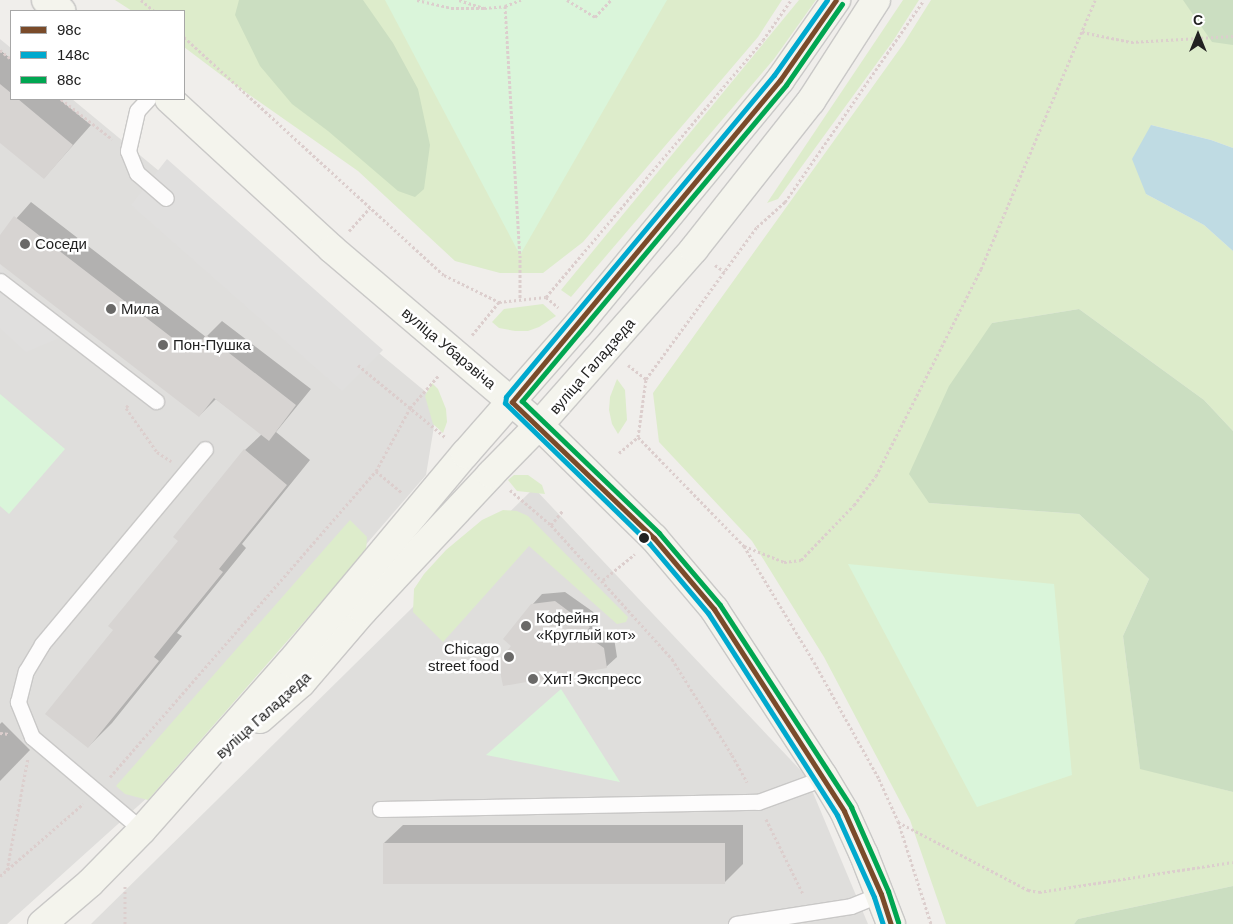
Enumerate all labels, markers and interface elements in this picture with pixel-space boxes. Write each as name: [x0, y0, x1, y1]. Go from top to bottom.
legend: [10, 10, 185, 100]
north arrow: [1173, 10, 1223, 60]
text: С: [1193, 12, 1203, 28]
text: 98с: [57, 21, 81, 38]
text: 148с: [57, 46, 90, 63]
text: 88с: [57, 71, 81, 88]
place label: Соседи: [35, 235, 87, 253]
marker: Соседи: [19, 238, 31, 250]
place label: Мила: [121, 300, 159, 318]
marker: Мила: [105, 303, 117, 315]
street label: вуліца Убарэвіча: [398, 303, 500, 393]
street label: вуліца Галадзеда: [545, 314, 639, 418]
place label: Пон-Пушка: [173, 336, 251, 354]
marker: Пон-Пушка: [157, 339, 169, 351]
unlabelled marker: [639, 533, 649, 543]
place label: Кофейня «Круглый кот»: [536, 608, 636, 643]
marker: Кофейня «Круглый кот»: [520, 620, 532, 632]
place label: Chicago street food: [428, 639, 499, 674]
marker: Chicago street food: [503, 651, 515, 663]
street label: вуліца Галадзеда: [212, 668, 314, 762]
place label: Хит! Экспресс: [543, 670, 641, 688]
marker: Хит! Экспресс: [527, 673, 539, 685]

